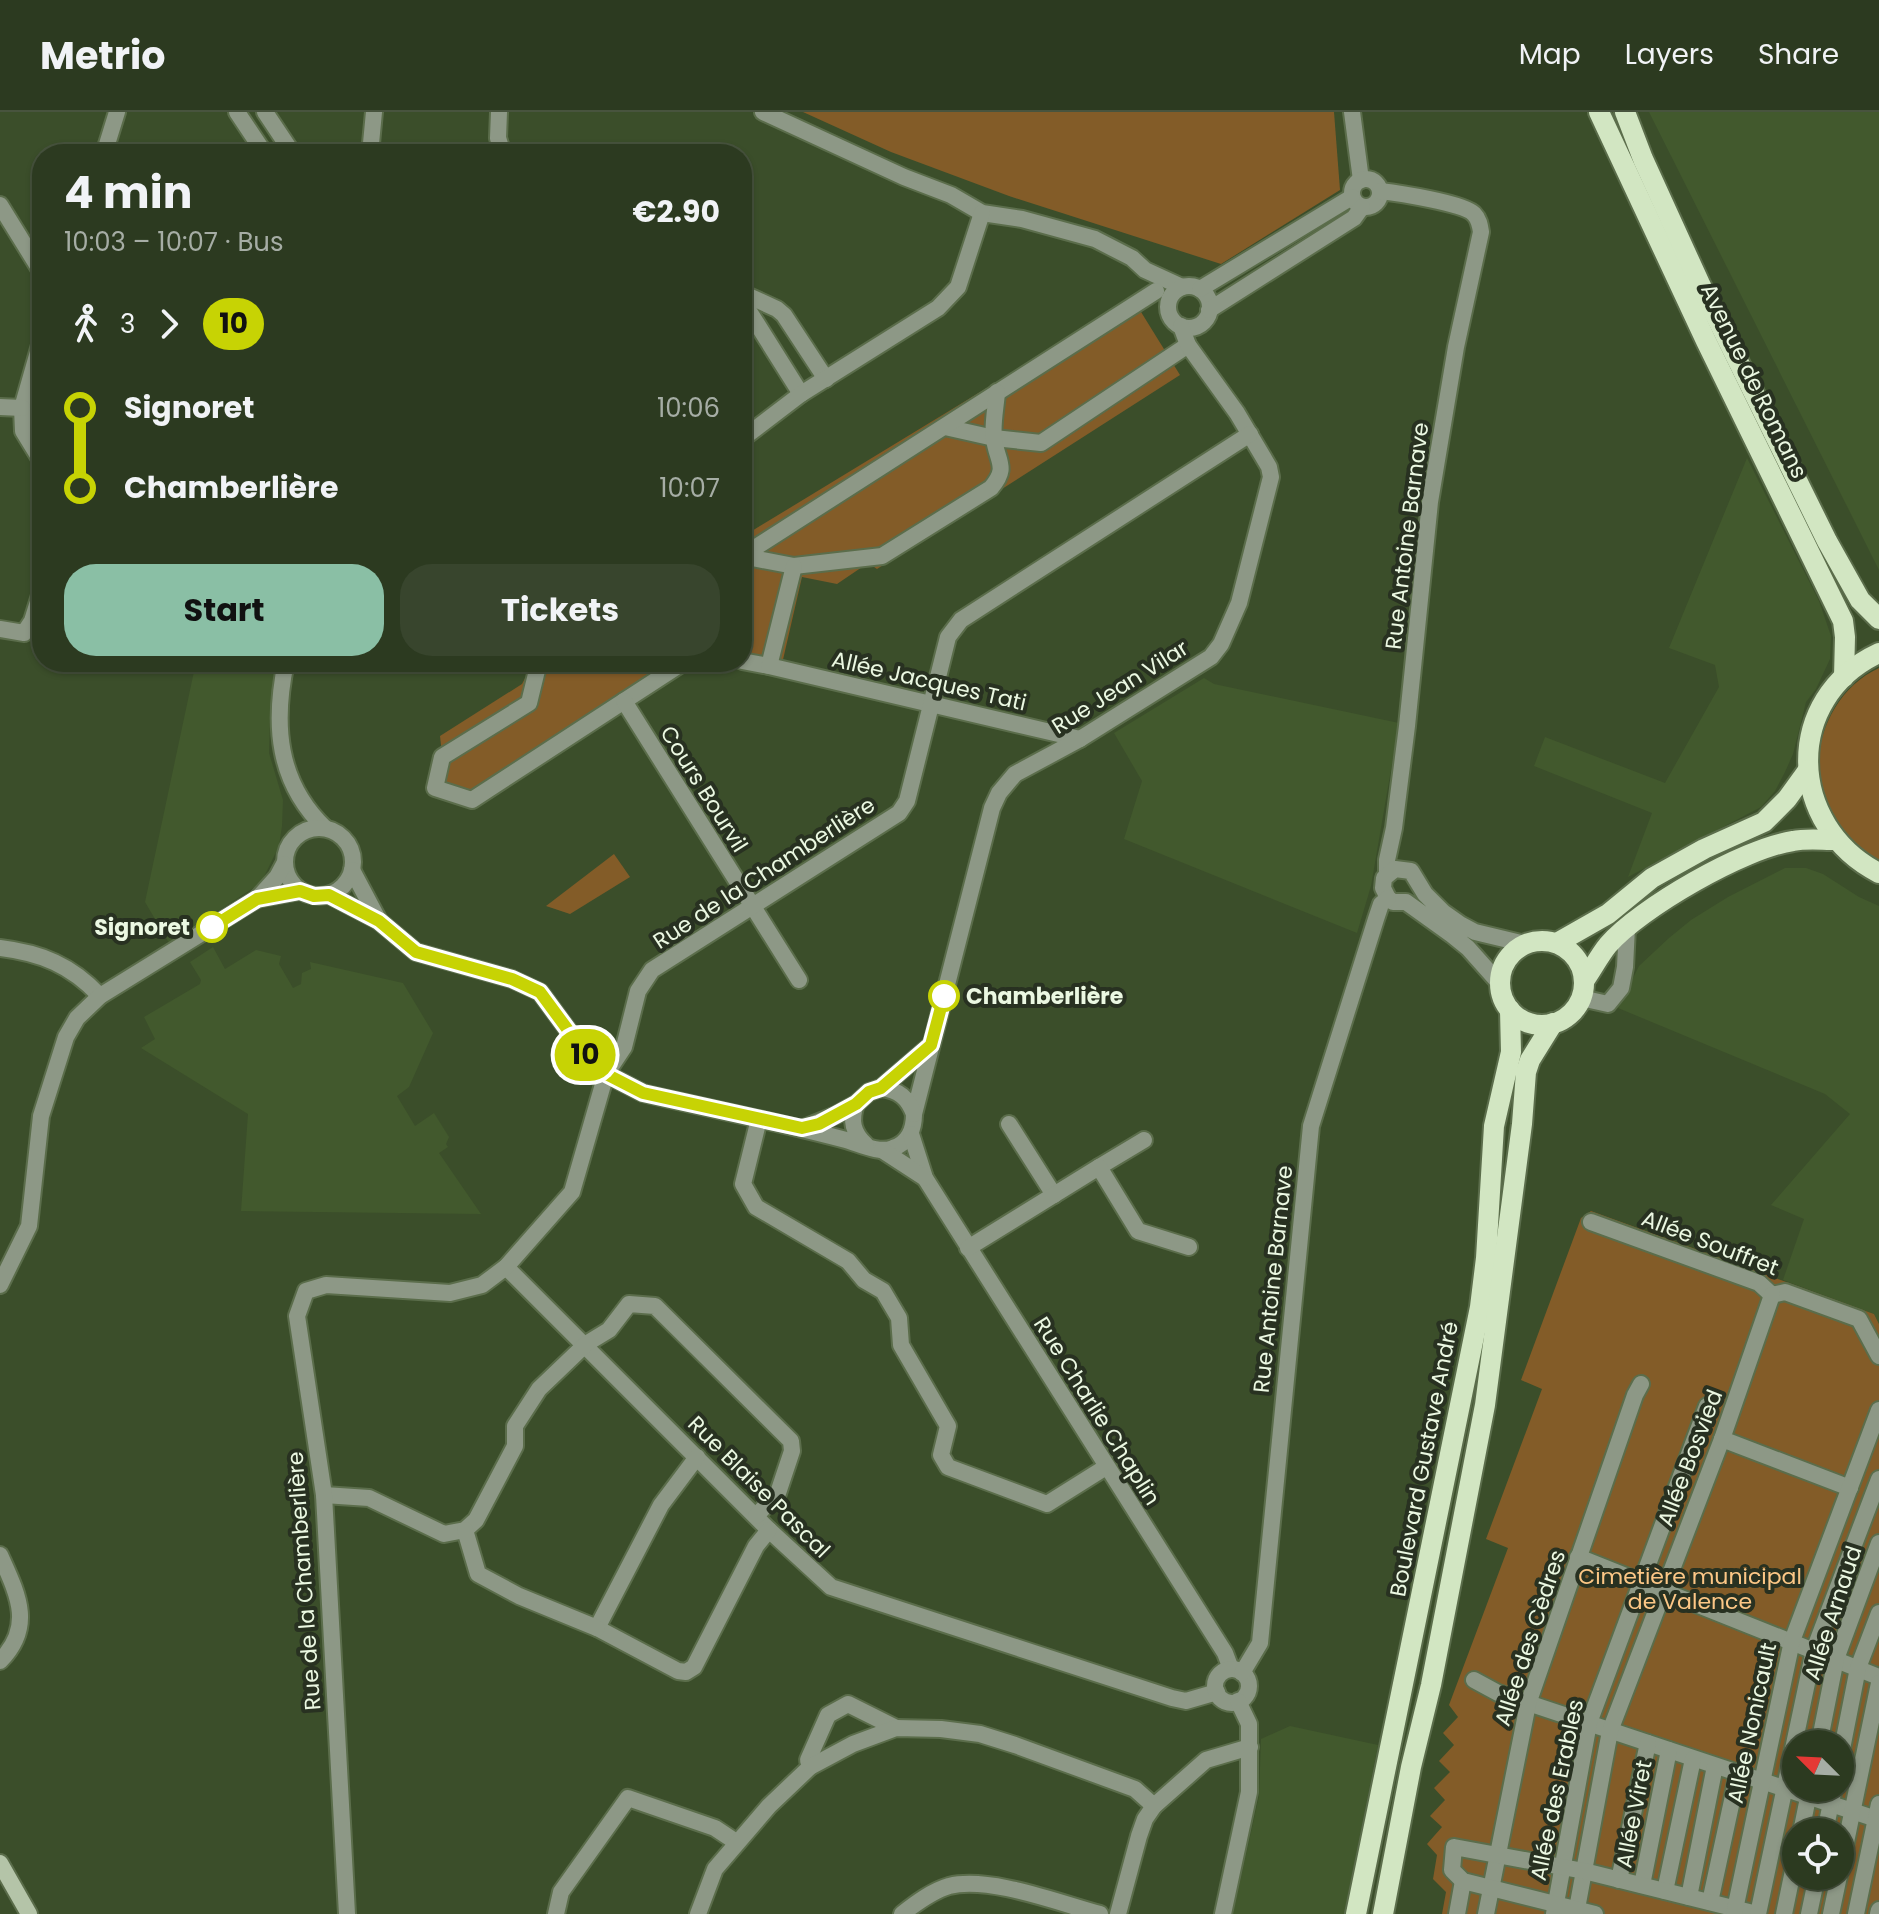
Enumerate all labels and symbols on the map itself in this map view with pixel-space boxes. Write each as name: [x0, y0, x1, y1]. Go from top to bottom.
street label: Avenue de Romans: [1693, 278, 1815, 484]
street label: Rue Antoine Barnave: [1378, 421, 1436, 651]
street label: Rue Jean Vilar: [1046, 633, 1194, 741]
street label: Allée Jacques Tati: [829, 644, 1029, 718]
street label: Cours Bourvil: [653, 720, 755, 858]
street label: Rue de la Chamberlière: [647, 789, 881, 957]
place label: Signoret: [94, 912, 190, 943]
marker: Signoret: [197, 912, 227, 942]
marker: Chamberlière: [929, 981, 959, 1011]
place label: Chamberlière: [966, 981, 1123, 1012]
line badge: 10: [549, 1029, 621, 1081]
street label: Rue Antoine Barnave: [1246, 1164, 1300, 1394]
street label: Allée Souffret: [1637, 1203, 1783, 1283]
street label: Rue Charlie Chaplin: [1026, 1311, 1168, 1511]
street label: Boulevard Gustave André: [1382, 1319, 1466, 1599]
street label: Allée Bosvied: [1650, 1385, 1730, 1531]
street label: Rue Blaise Pascal: [681, 1409, 837, 1565]
street label: Rue de la Chamberlière: [279, 1451, 329, 1711]
street label: Allée Arnaud: [1797, 1542, 1869, 1684]
street label: Allée des Cèdres: [1487, 1546, 1573, 1730]
park label: Cimetière municipal de Valence: [1578, 1561, 1802, 1617]
street label: Allée Nonicault: [1720, 1640, 1784, 1806]
street label: Allée des Erables: [1523, 1697, 1591, 1883]
north arrow: [1782, 1730, 1854, 1802]
street label: Allée Viret: [1608, 1758, 1660, 1870]

